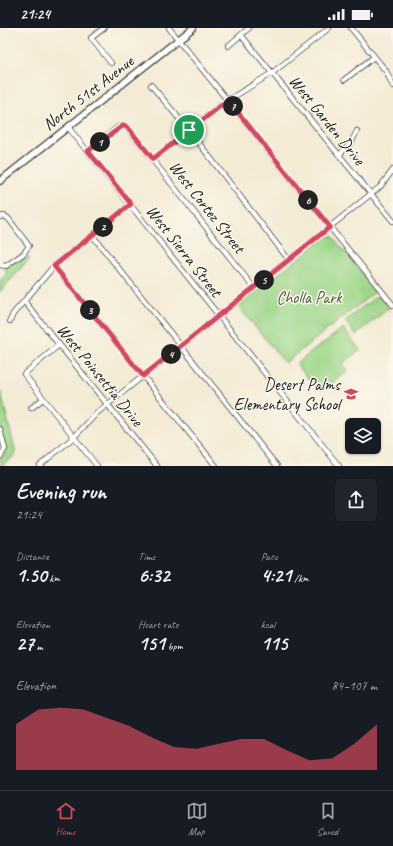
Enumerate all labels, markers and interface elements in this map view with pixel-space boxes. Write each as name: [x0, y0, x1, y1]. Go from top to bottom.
text: 21:24: [20, 5, 50, 24]
street label: North 51st Avenue: [38, 50, 139, 135]
street label: West Garden Drive: [284, 71, 370, 170]
pin: 7: [223, 96, 243, 116]
text: 7: [231, 99, 235, 113]
pin: [172, 113, 206, 147]
icon: arrive: [178, 119, 200, 141]
pin: 1: [90, 132, 110, 152]
text: 1: [98, 135, 102, 149]
street label: West Cortez Street: [165, 157, 251, 259]
pin: 6: [298, 190, 318, 210]
text: 6: [305, 193, 311, 207]
street label: West Sierra Street: [142, 201, 228, 303]
pin: 2: [93, 217, 113, 237]
text: 2: [101, 220, 105, 234]
pin: 5: [254, 270, 274, 290]
text: 5: [262, 273, 266, 287]
park label: Cholla Park: [276, 287, 343, 308]
pin: 3: [80, 300, 100, 320]
text: 3: [88, 303, 92, 317]
street label: West Poinsettia Drive: [52, 320, 149, 431]
pin: 4: [161, 344, 181, 364]
text: 4: [169, 347, 173, 361]
place label: Desert Palms Elementary School: [234, 374, 343, 415]
school or university icon: Desert Palms Elementary School: [343, 386, 359, 402]
map controls: [345, 418, 381, 454]
button: layers: [345, 418, 381, 454]
text: Evening run: [16, 478, 106, 506]
button: share: [335, 479, 377, 521]
text: 21:24: [16, 507, 42, 523]
text: Distance: [16, 549, 49, 563]
text: Time: [138, 549, 155, 563]
text: Pace: [261, 549, 278, 563]
text: 1.50: [16, 563, 47, 588]
text: 6:32: [138, 563, 170, 588]
text: 4:21: [261, 563, 292, 588]
text: km: [47, 571, 60, 585]
text: /km: [292, 571, 309, 585]
text: Elevation: [16, 617, 50, 631]
text: Heart rate: [138, 617, 178, 631]
text: kcal: [261, 617, 275, 631]
text: 27: [16, 631, 34, 656]
text: 151: [138, 631, 165, 656]
text: 115: [261, 631, 287, 656]
text: m: [34, 639, 43, 653]
text: bpm: [165, 639, 183, 653]
text: Elevation: [16, 678, 56, 694]
text: 84–107 m: [332, 678, 377, 694]
tab: Home: [55, 800, 77, 838]
tab: Map: [186, 800, 208, 838]
tab: Saved: [317, 800, 339, 838]

